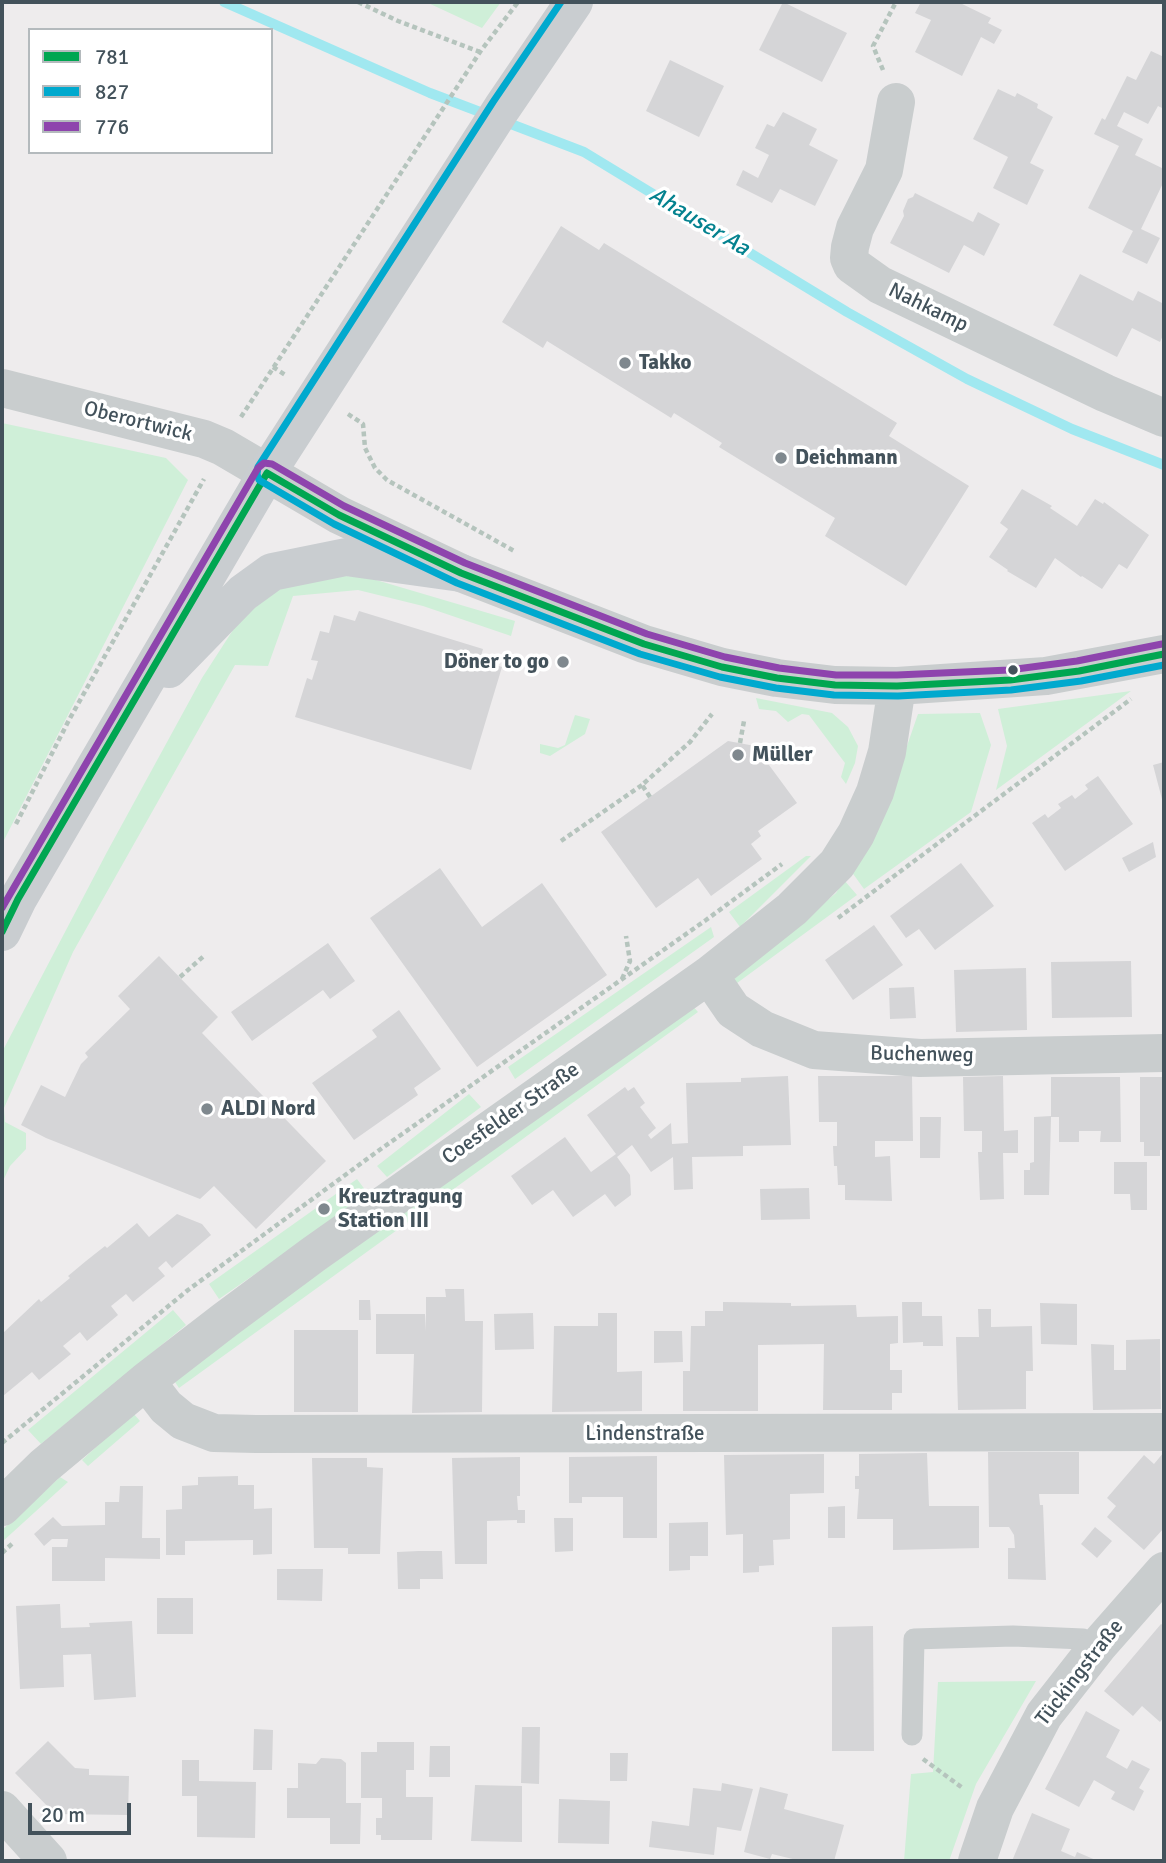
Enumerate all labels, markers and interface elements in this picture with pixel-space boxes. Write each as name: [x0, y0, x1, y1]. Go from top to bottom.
legend: [28, 28, 273, 154]
text: 781: [95, 44, 129, 70]
text: 827: [95, 79, 129, 105]
text: 776: [95, 114, 129, 140]
water label: Ahauser Aa: [644, 181, 754, 263]
street label: Nahkamp: [884, 278, 972, 338]
place label: Takko: [639, 350, 692, 376]
marker: Takko: [617, 355, 633, 371]
street label: Oberortwick: [81, 396, 195, 448]
place label: Deichmann: [795, 445, 898, 471]
marker: Deichmann: [773, 450, 789, 466]
place label: Döner to go: [444, 649, 549, 675]
marker: Döner to go: [555, 654, 571, 670]
unlabelled marker: [1006, 663, 1020, 677]
place label: Müller: [752, 742, 813, 768]
marker: Müller: [730, 747, 746, 763]
street label: Buchenweg: [870, 1041, 974, 1069]
street label: Coesfelder Straße: [438, 1057, 584, 1171]
place label: ALDI Nord: [221, 1096, 316, 1122]
marker: ALDI Nord: [199, 1101, 215, 1117]
place label: Kreuztragung Station III: [338, 1184, 463, 1234]
marker: Kreuztragung Station III: [316, 1201, 332, 1217]
street label: Lindenstraße: [585, 1421, 705, 1447]
street label: Tückingstraße: [1031, 1615, 1129, 1731]
scale bar: [32, 1790, 135, 1834]
text: 20 m: [41, 1802, 85, 1828]

